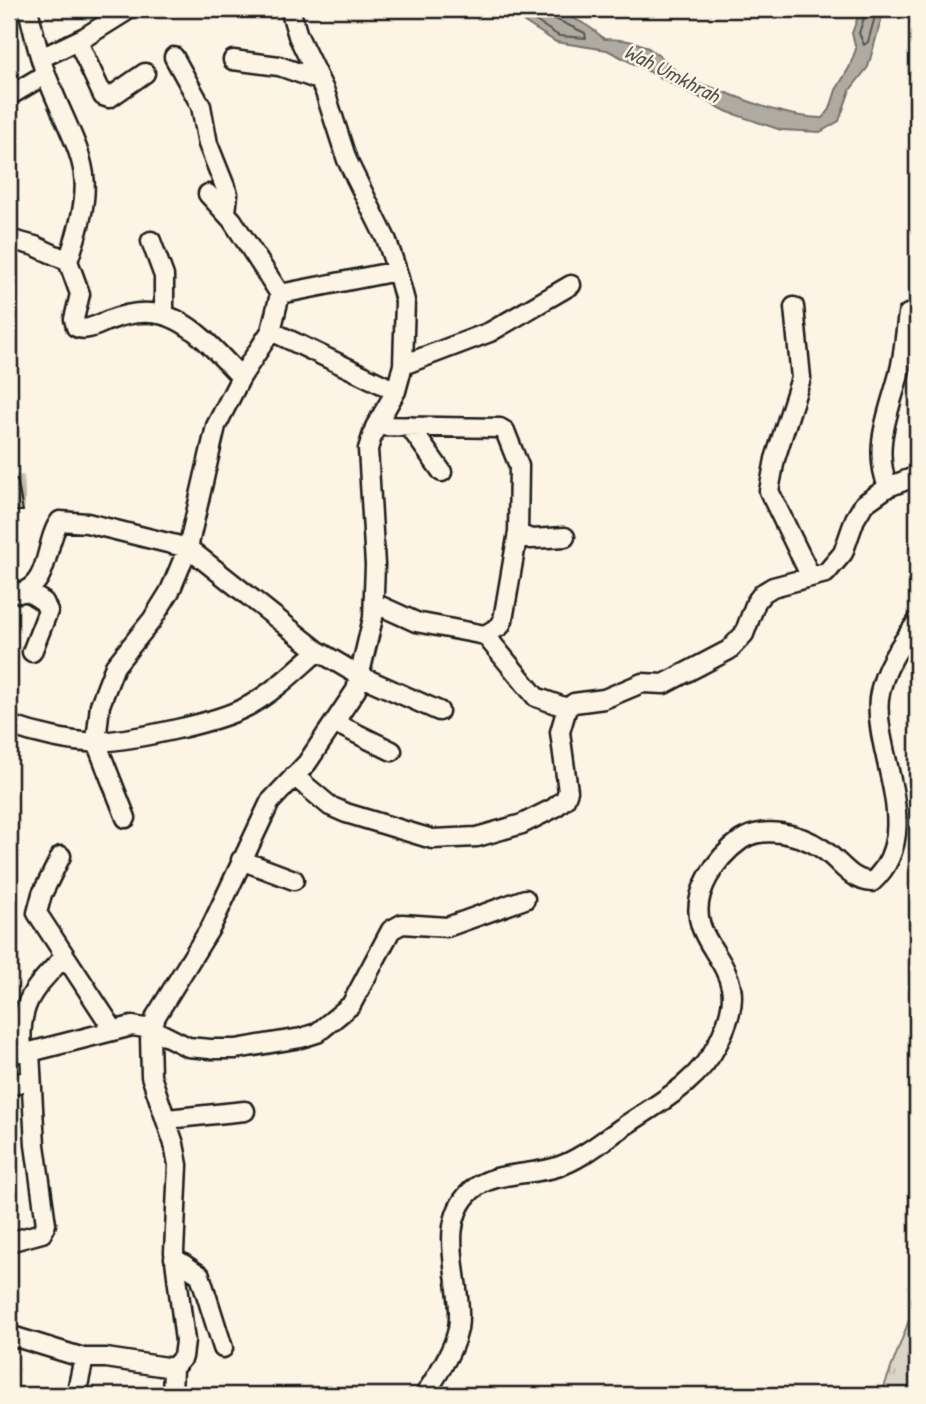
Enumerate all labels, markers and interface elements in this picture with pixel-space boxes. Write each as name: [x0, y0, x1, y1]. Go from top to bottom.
water label: Wah Umkhrah: [619, 37, 726, 110]

